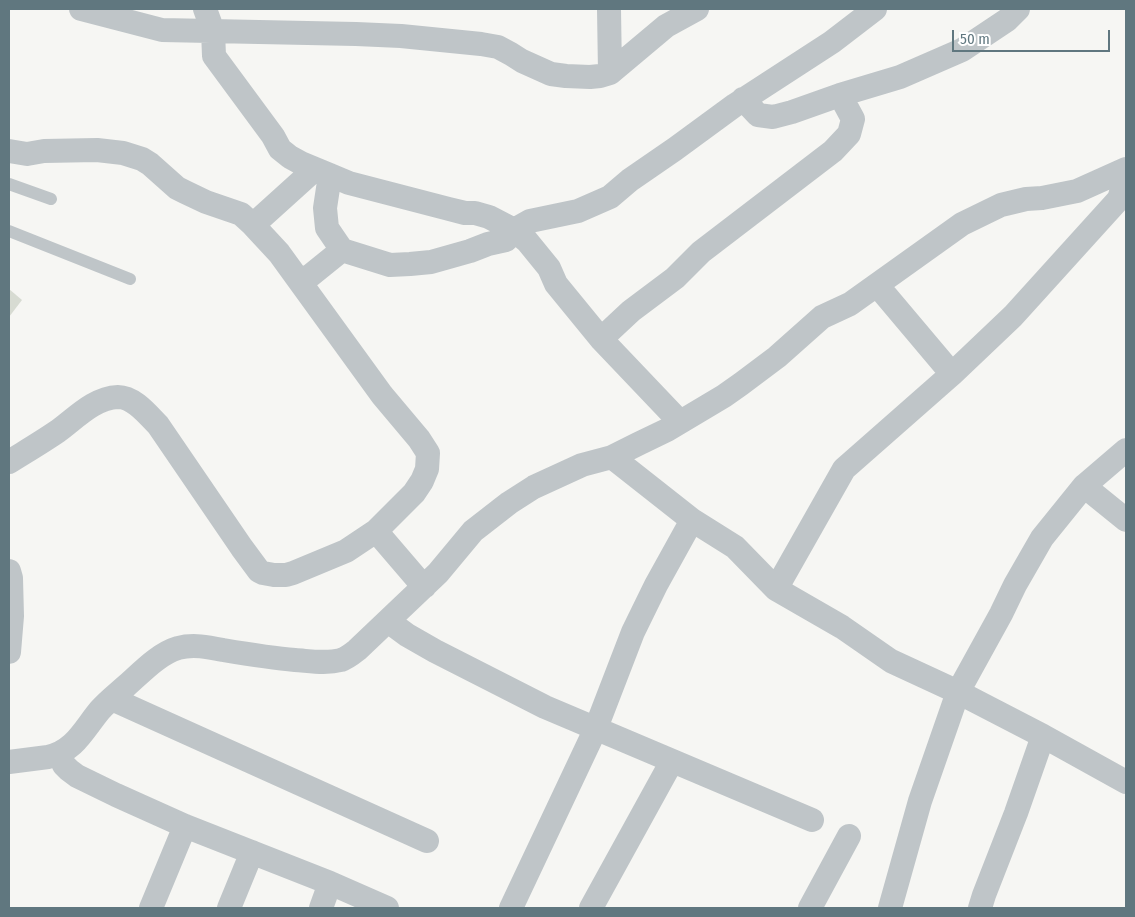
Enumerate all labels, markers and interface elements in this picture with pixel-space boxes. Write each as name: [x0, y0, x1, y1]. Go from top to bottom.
scale bar: [955, 20, 1112, 52]
text: 50 m: [960, 30, 990, 48]

